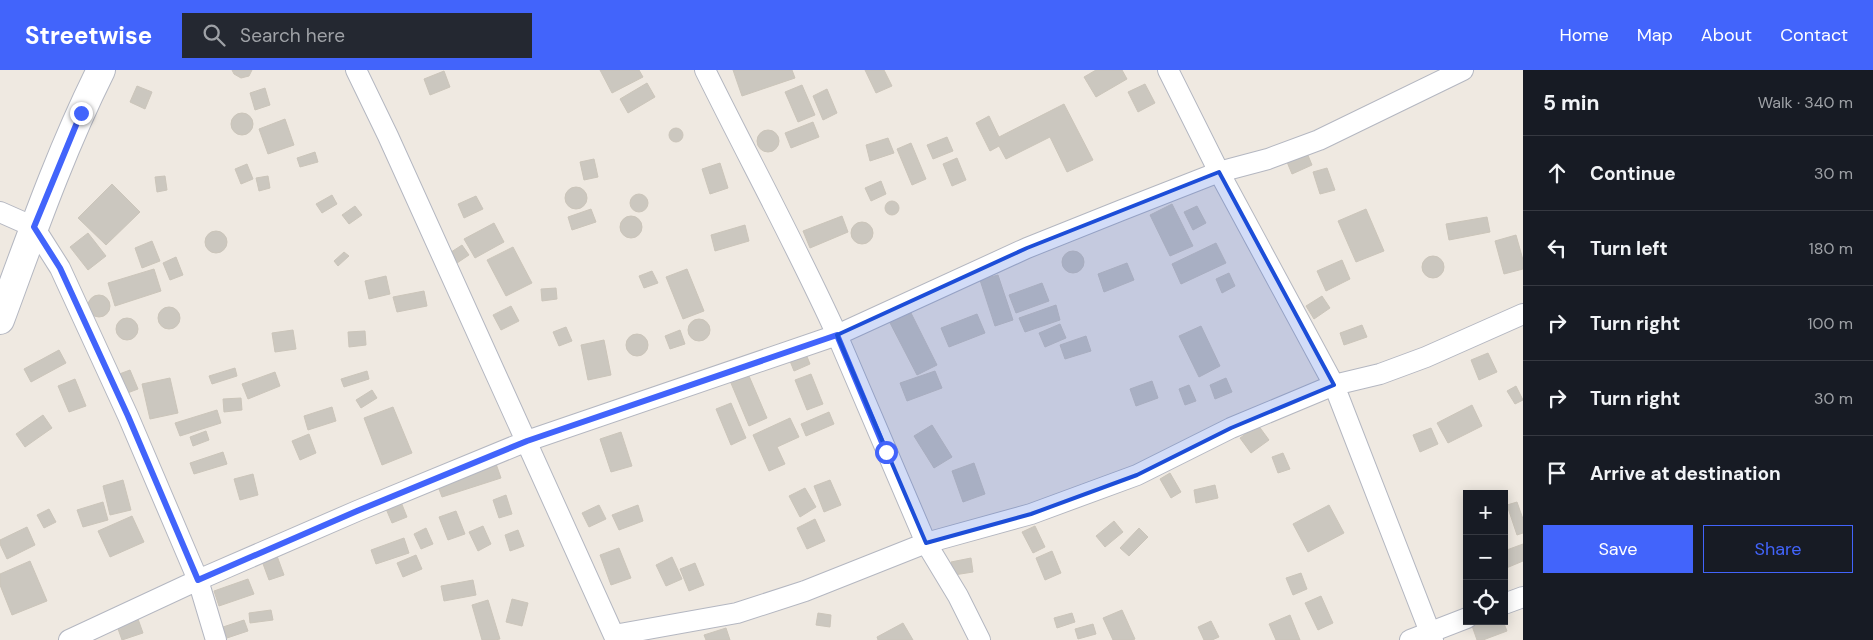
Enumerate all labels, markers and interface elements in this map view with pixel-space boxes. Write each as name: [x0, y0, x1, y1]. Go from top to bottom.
search box: [182, 13, 532, 58]
text: Streetwise: [25, 20, 152, 51]
icon: search: [200, 21, 228, 49]
text: Search here: [240, 23, 345, 48]
text: Home: [1559, 23, 1609, 47]
text: Map: [1637, 23, 1673, 47]
text: About: [1701, 23, 1752, 47]
text: Contact: [1780, 23, 1848, 47]
text: 5 min: [1543, 89, 1599, 117]
text: Walk · 340 m: [1758, 92, 1853, 113]
route end: [70, 102, 93, 125]
icon: ahead: [1543, 159, 1571, 187]
text: Continue: [1590, 161, 1676, 186]
text: 30 m: [1814, 163, 1853, 184]
icon: left: [1543, 234, 1571, 262]
text: Turn left: [1590, 236, 1668, 261]
text: 180 m: [1809, 238, 1853, 259]
icon: right: [1543, 309, 1571, 337]
text: Turn right: [1590, 311, 1680, 336]
text: 100 m: [1808, 313, 1853, 334]
icon: right: [1543, 384, 1571, 412]
text: Turn right: [1590, 386, 1680, 411]
text: 30 m: [1814, 388, 1853, 409]
route start: [875, 441, 898, 464]
icon: arrive: [1543, 459, 1571, 487]
text: Arrive at destination: [1590, 461, 1781, 486]
map controls: [1463, 490, 1508, 625]
button: +: [1463, 490, 1508, 535]
button: Save: [1543, 525, 1693, 573]
button: Share: [1703, 525, 1853, 573]
button: −: [1463, 535, 1508, 580]
button: locate: [1463, 580, 1508, 625]

